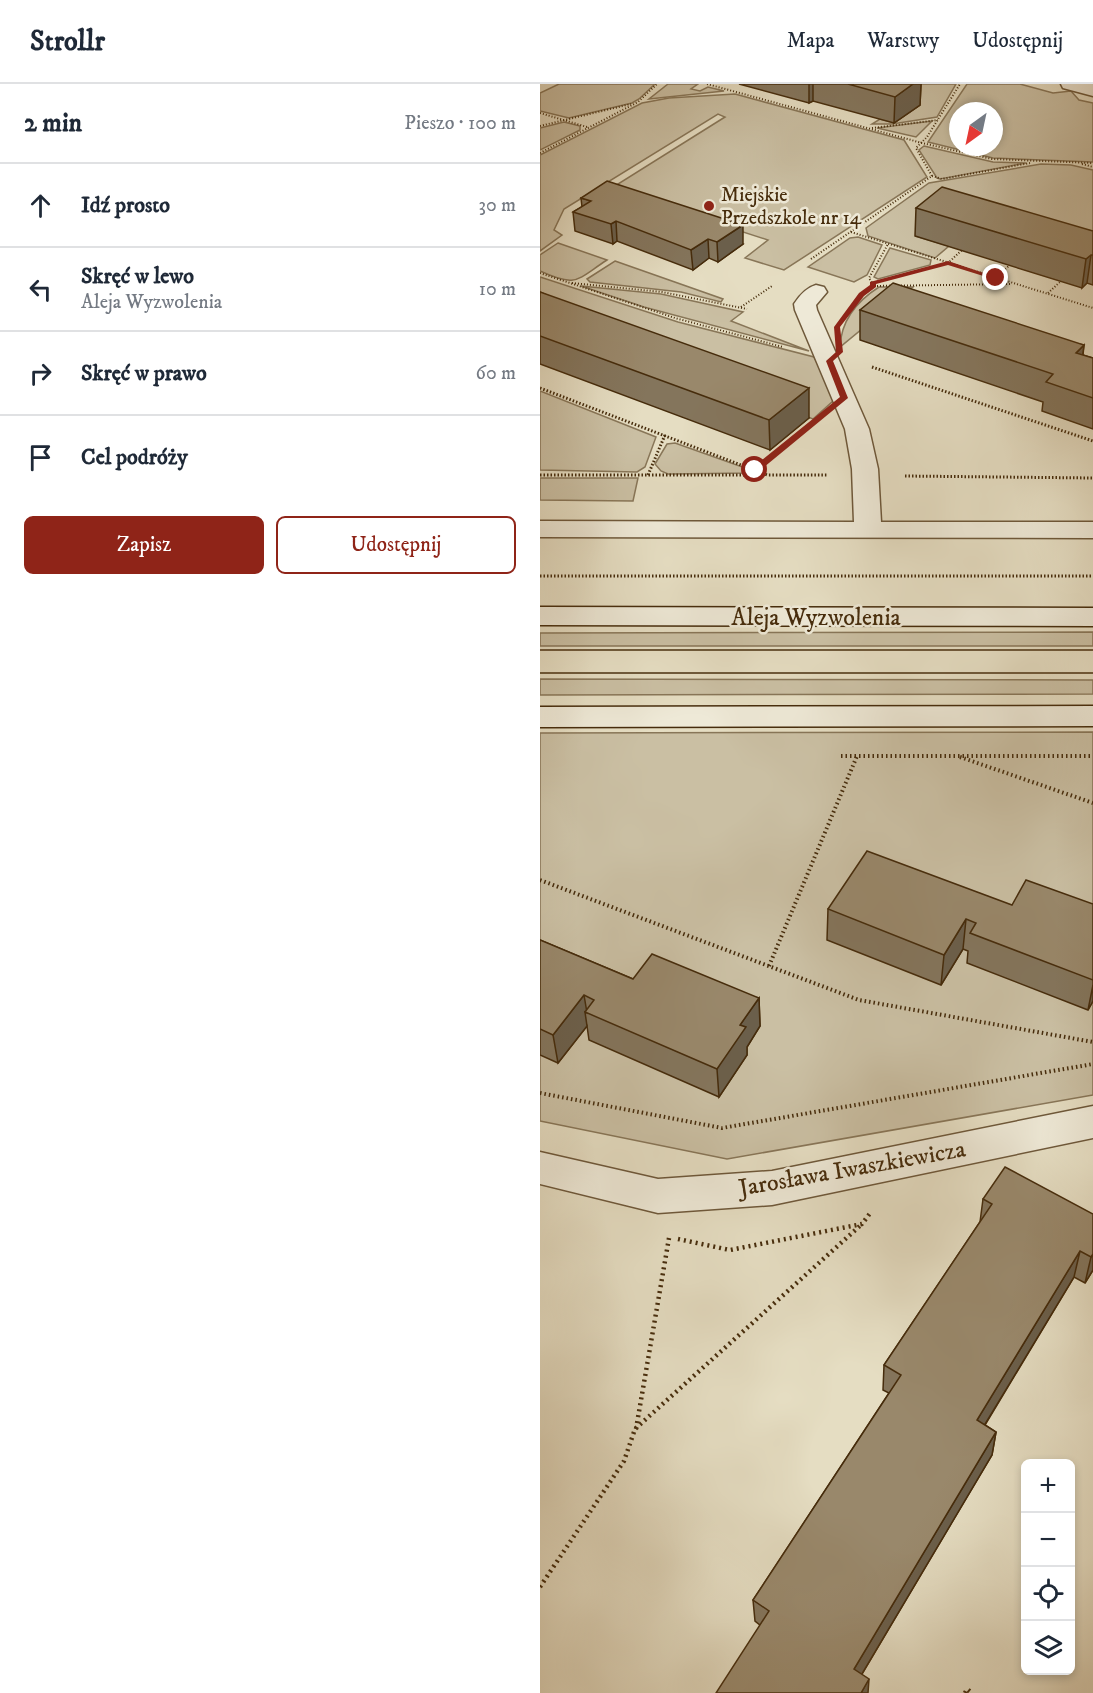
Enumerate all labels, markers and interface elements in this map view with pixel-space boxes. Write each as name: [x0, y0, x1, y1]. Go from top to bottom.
text: Strollr: [30, 24, 105, 59]
text: Mapa: [787, 28, 834, 54]
text: Warstwy: [867, 28, 939, 54]
text: Udostępnij: [972, 28, 1063, 54]
north arrow: [949, 102, 1003, 156]
text: 2 min: [24, 107, 82, 140]
text: Pieszo · 100 m: [404, 111, 516, 136]
place label: Miejskie Przedszkole nr 14: [721, 183, 862, 231]
icon: ahead: [24, 189, 57, 222]
text: Idź prosto: [81, 192, 170, 219]
text: 30 m: [478, 193, 516, 218]
marker: Miejskie Przedszkole nr 14: [702, 199, 716, 213]
text: Skręć w lewo: [81, 263, 194, 290]
route end: [982, 264, 1008, 290]
icon: left: [24, 273, 57, 306]
text: 10 m: [479, 277, 516, 302]
text: Aleja Wyzwolenia: [81, 290, 222, 315]
icon: right: [24, 357, 57, 390]
text: Skręć w prawo: [81, 360, 207, 387]
text: 60 m: [476, 361, 516, 386]
icon: arrive: [24, 441, 57, 474]
text: Cel podróży: [81, 444, 188, 471]
route start: [741, 456, 767, 482]
button: Zapisz: [24, 516, 264, 574]
button: Udostępnij: [276, 516, 516, 574]
street label: Aleja Wyzwolenia: [731, 603, 902, 633]
street label: Jarosława Iwaszkiewicza: [735, 1134, 969, 1204]
map controls: [1021, 1459, 1075, 1675]
button: +: [1021, 1459, 1075, 1513]
button: −: [1021, 1513, 1075, 1567]
button: locate: [1021, 1567, 1075, 1621]
button: layers: [1021, 1621, 1075, 1675]

